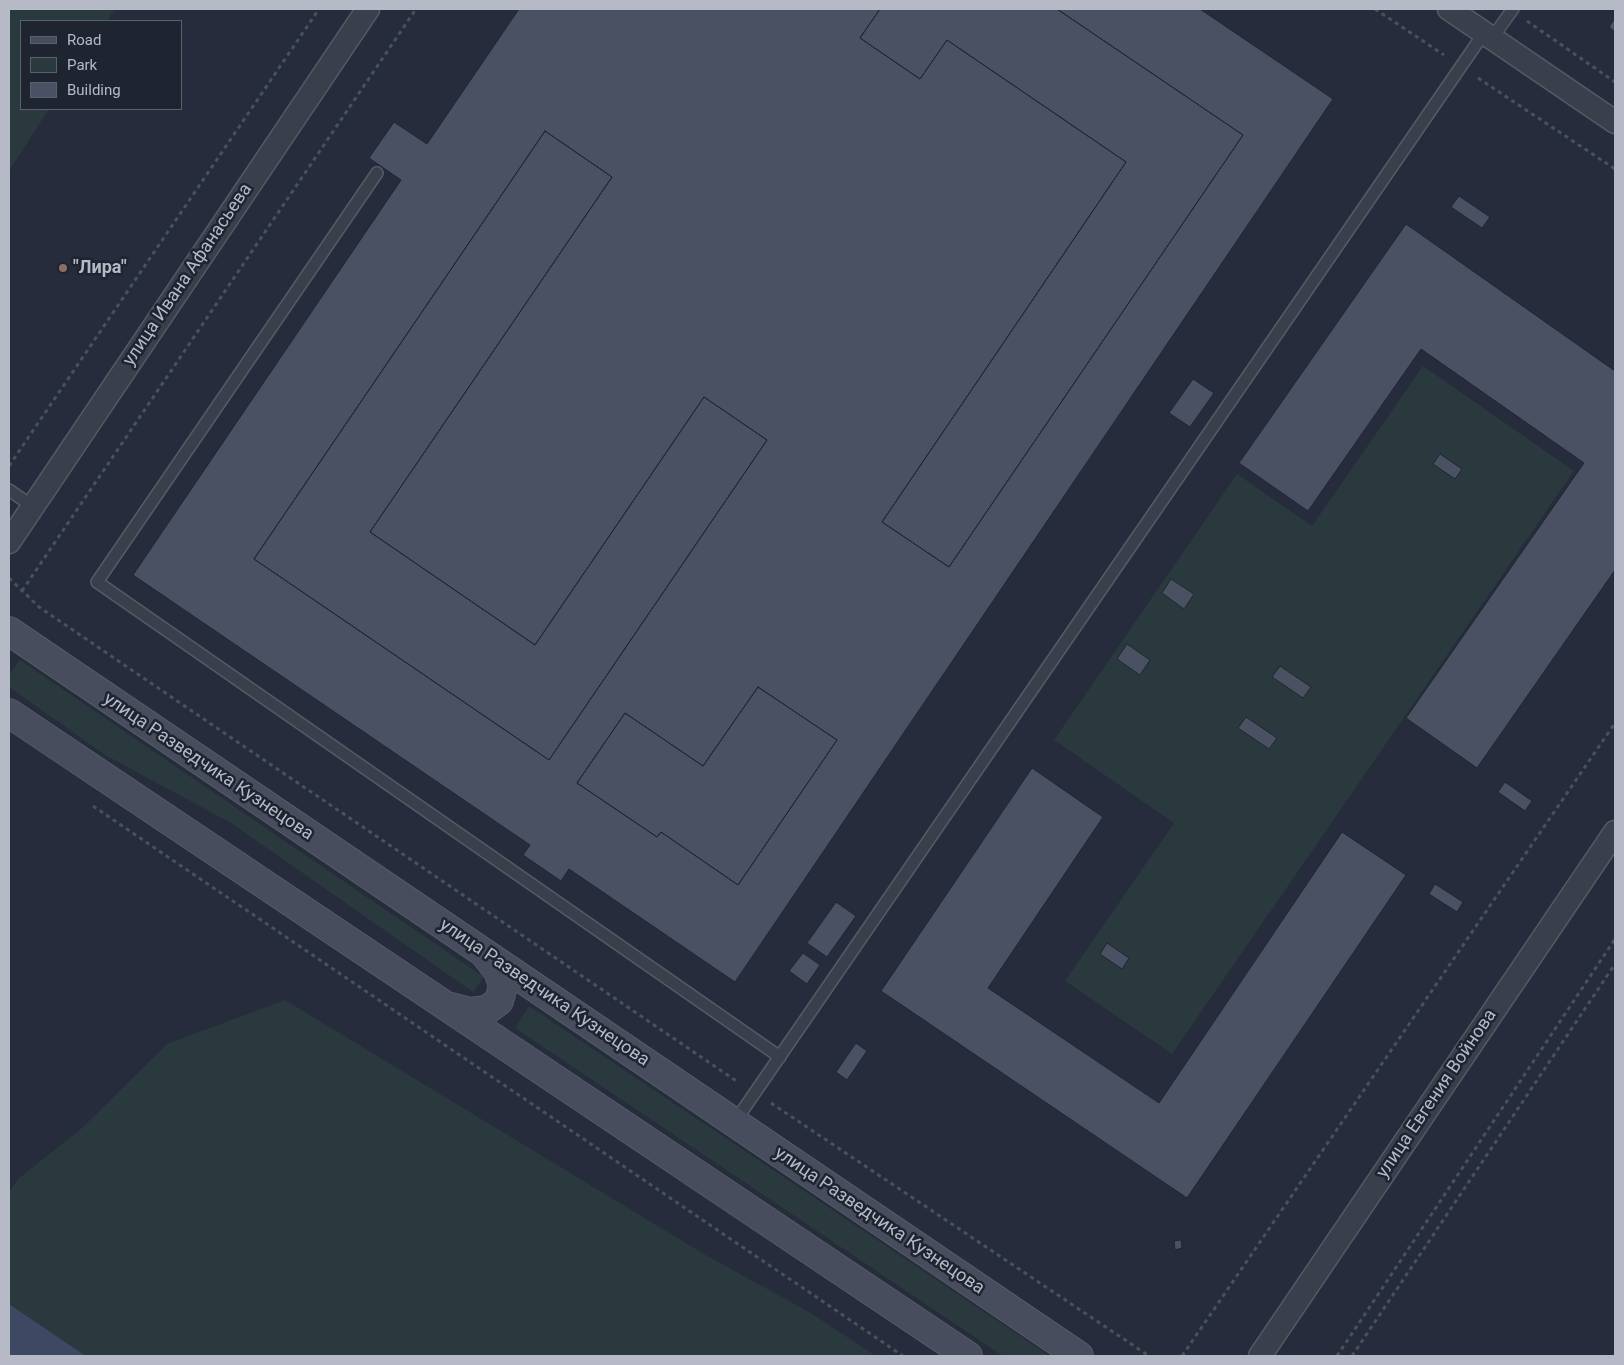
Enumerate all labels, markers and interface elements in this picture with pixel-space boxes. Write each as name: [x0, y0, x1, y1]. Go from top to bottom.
legend: [20, 20, 182, 110]
text: Road: [67, 31, 101, 49]
text: Park: [67, 56, 97, 74]
text: Building: [67, 81, 121, 99]
street label: улица Ивана Афанасьева: [119, 180, 257, 370]
place label: "Лира": [73, 257, 127, 279]
marker: "Лира": [57, 262, 69, 274]
street label: улица Разведчика Кузнецова: [99, 689, 317, 845]
street label: улица Разведчика Кузнецова: [435, 915, 653, 1071]
street label: улица Евгения Войнова: [1372, 1005, 1502, 1183]
street label: улица Разведчика Кузнецова: [770, 1143, 988, 1299]

